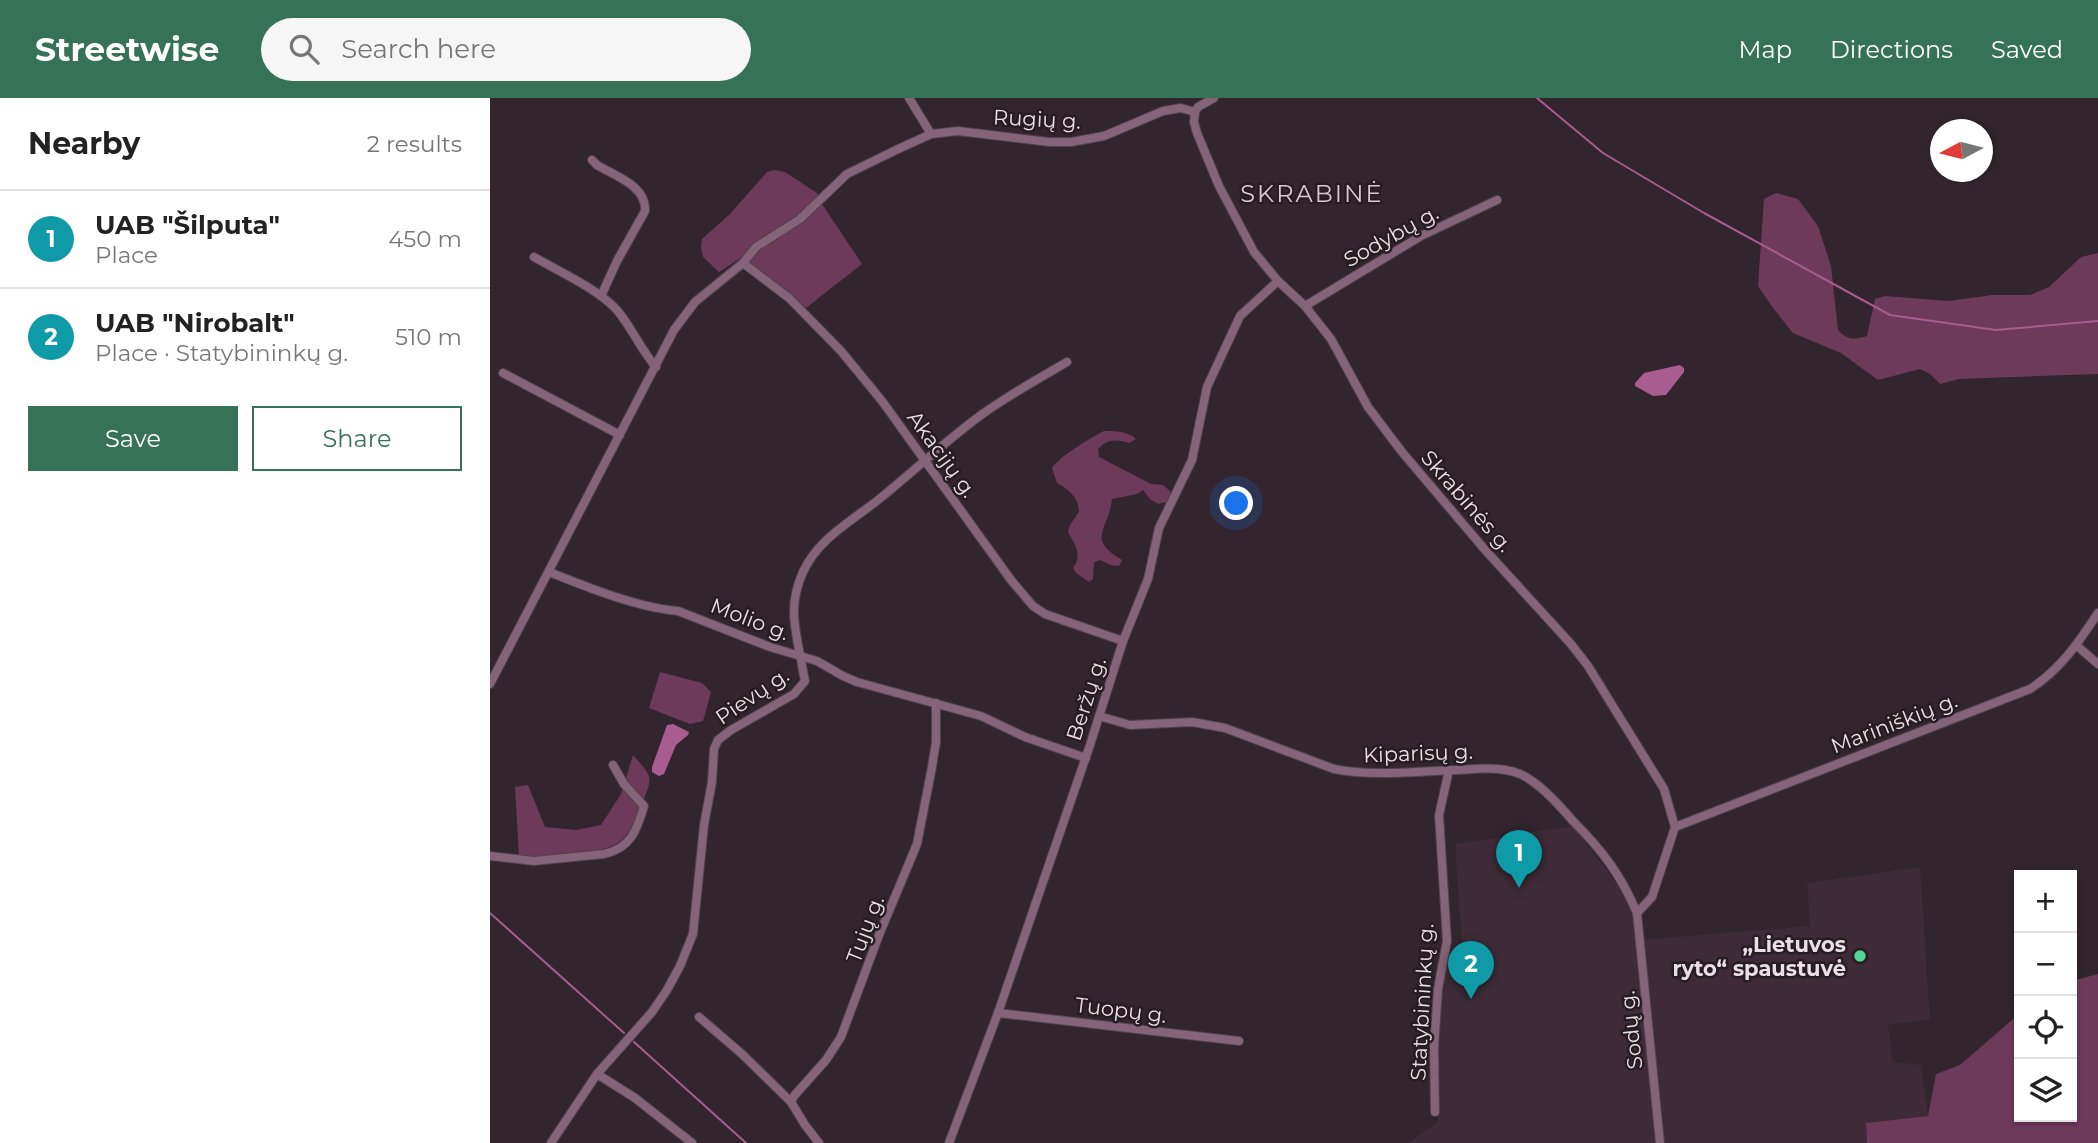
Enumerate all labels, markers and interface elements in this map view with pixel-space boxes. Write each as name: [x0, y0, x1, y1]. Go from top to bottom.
search box: [261, 18, 751, 81]
text: Streetwise: [35, 29, 219, 69]
icon: search: [285, 30, 323, 68]
text: Search here: [341, 33, 496, 65]
text: Map: [1739, 35, 1792, 64]
text: Directions: [1830, 35, 1953, 64]
text: Saved: [1991, 35, 2063, 64]
street label: Rugių g.: [993, 104, 1081, 134]
north arrow: [1930, 119, 1993, 182]
text: Nearby: [28, 125, 140, 162]
text: 2 results: [367, 130, 462, 158]
district label: SKRABINĖ: [1240, 179, 1384, 208]
street label: Sodybų g.: [1339, 200, 1443, 272]
text: UAB "Šilputa": [95, 209, 280, 241]
text: 1: [46, 225, 56, 253]
text: 450 m: [388, 225, 462, 253]
text: Place: [95, 241, 158, 269]
text: UAB "Nirobalt": [95, 307, 295, 339]
text: 2: [44, 323, 58, 351]
text: 510 m: [395, 323, 462, 351]
text: Place · Statybininkų g.: [95, 339, 348, 367]
button: Save: [28, 406, 238, 471]
button: Share: [252, 406, 462, 471]
street label: Akacijų g.: [902, 406, 982, 502]
street label: Skrabinės g.: [1416, 445, 1518, 557]
your location: [1219, 486, 1253, 520]
street label: Molio g.: [707, 593, 793, 645]
street label: Beržų g.: [1061, 654, 1111, 744]
street label: Pievų g.: [711, 662, 793, 730]
street label: Mariniškių g.: [1827, 687, 1961, 759]
street label: Kiparisų g.: [1363, 739, 1473, 767]
pin: 1: [1496, 830, 1542, 888]
map controls: [2014, 870, 2077, 1122]
button: +: [2014, 870, 2077, 933]
street label: Tujų g.: [841, 892, 889, 966]
street label: Statybininkų g.: [1405, 923, 1439, 1081]
place label: „Lietuvos ryto“ spaustuvė: [1672, 932, 1846, 981]
button: −: [2014, 933, 2077, 996]
pin: 2: [1448, 941, 1494, 999]
marker: „Lietuvos ryto“ spaustuvė: [1852, 948, 1868, 964]
street label: Sodų g.: [1614, 990, 1648, 1070]
street label: Tuopų g.: [1074, 992, 1168, 1028]
button: locate: [2014, 996, 2077, 1059]
button: layers: [2014, 1059, 2077, 1122]

